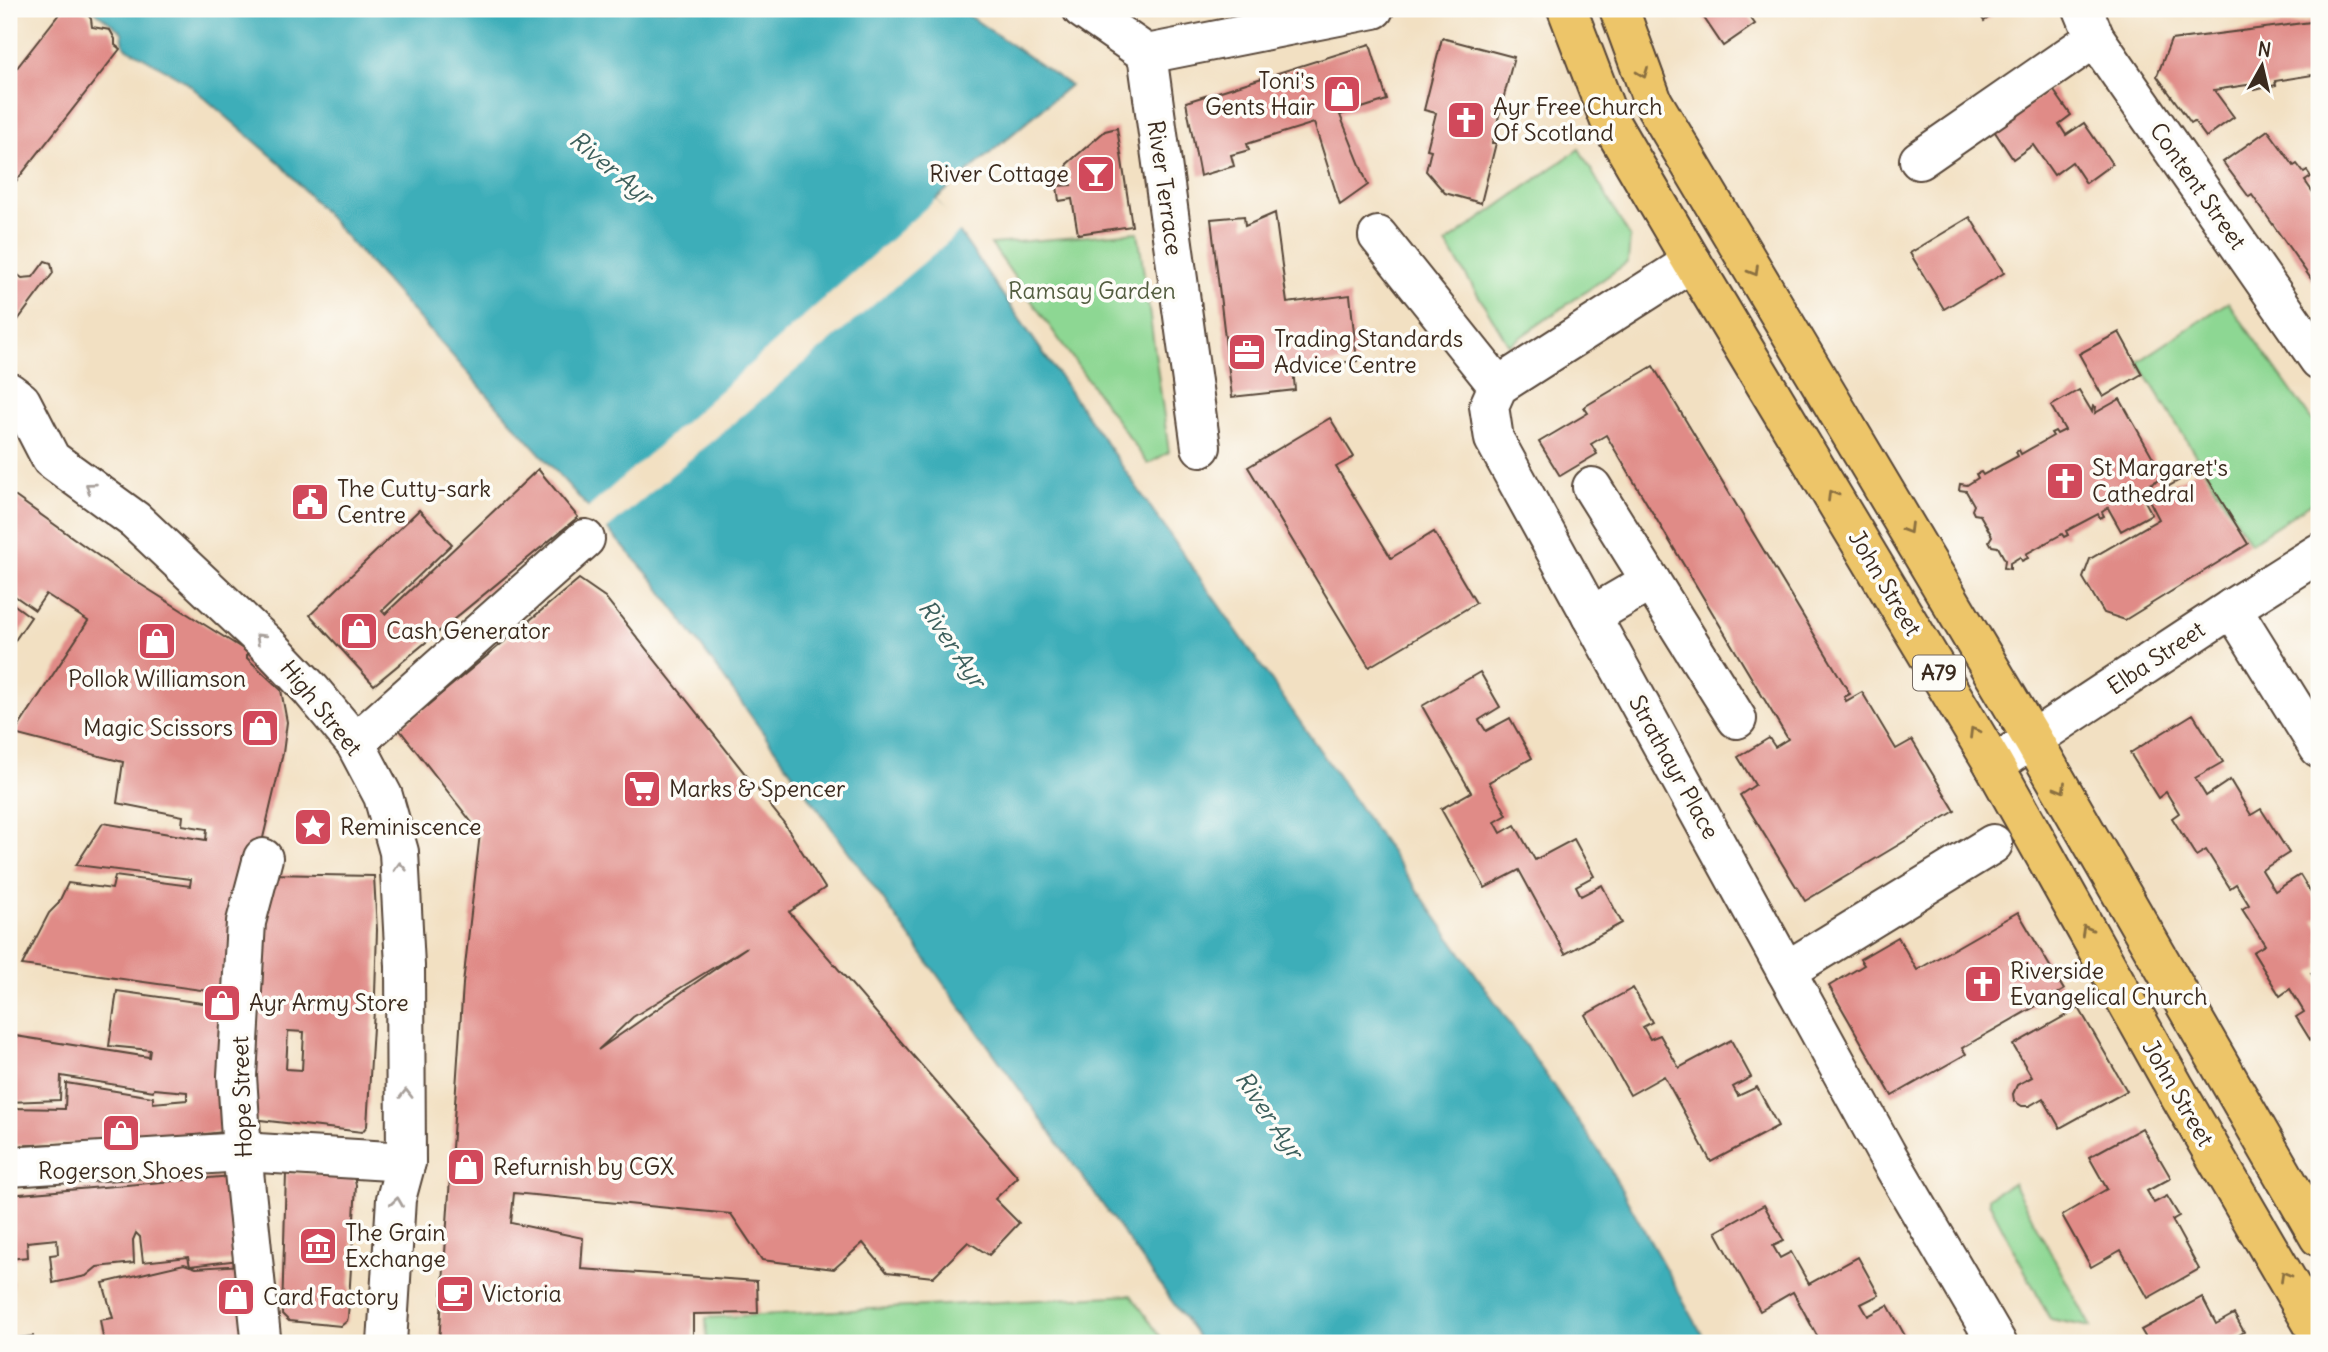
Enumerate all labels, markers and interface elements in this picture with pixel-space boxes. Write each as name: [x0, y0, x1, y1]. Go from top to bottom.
north arrow: [2226, 32, 2296, 102]
text: N: [2256, 36, 2273, 62]
place label: Toni's Gents Hair: [1205, 66, 1316, 121]
one-way arrow: [1634, 66, 1648, 78]
shop icon: Toni's Gents Hair: [1321, 73, 1363, 115]
place label: Ayr Free Church Of Scotland: [1493, 92, 1663, 147]
church icon: Ayr Free Church Of Scotland: [1445, 99, 1487, 141]
street label: Content Street: [2144, 117, 2253, 255]
street label: River Terrace: [1142, 118, 1189, 257]
water label: River Ayr: [564, 124, 662, 213]
bar icon: River Cottage: [1075, 153, 1117, 195]
place label: River Cottage: [929, 159, 1069, 188]
one-way arrow: [1746, 263, 1759, 276]
park label: Ramsay Garden: [1008, 276, 1176, 305]
place label: Trading Standards Advice Centre: [1274, 324, 1463, 379]
office icon: Trading Standards Advice Centre: [1226, 331, 1268, 373]
place label: St Margaret's Cathedral: [2092, 453, 2228, 508]
church icon: St Margaret's Cathedral: [2044, 460, 2086, 502]
place label: The Cutty-sark Centre: [337, 474, 491, 529]
public building icon: The Cutty-sark Centre: [289, 481, 331, 523]
one-way arrow: [85, 483, 98, 496]
one-way arrow: [1827, 489, 1840, 502]
one-way arrow: [1899, 522, 1912, 535]
street label: John Street: [1843, 525, 1928, 641]
water label: River Ayr: [913, 594, 995, 696]
shop icon: Cash Generator: [338, 610, 380, 652]
street label: Elba Street: [2101, 614, 2210, 701]
place label: Cash Generator: [386, 616, 551, 645]
shop icon: Pollok Williamson: [136, 620, 178, 662]
one-way arrow: [255, 633, 268, 646]
street label: High Street: [274, 654, 369, 762]
road number: A79: [1913, 656, 1965, 690]
place label: Pollok Williamson: [68, 664, 246, 693]
street label: Strathayr Place: [1623, 690, 1726, 844]
shop icon: Magic Scissors: [239, 707, 281, 749]
place label: Magic Scissors: [83, 713, 233, 742]
one-way arrow: [1969, 726, 1982, 739]
supermarket icon: Marks & Spencer: [621, 768, 663, 810]
place label: Marks & Spencer: [669, 774, 846, 803]
one-way arrow: [2053, 781, 2066, 794]
place icon: Reminiscence: [292, 806, 334, 848]
place label: Reminiscence: [340, 812, 482, 841]
one-way arrow: [393, 861, 408, 872]
one-way arrow: [2081, 924, 2094, 937]
place label: Riverside Evangelical Church: [2010, 956, 2207, 1011]
church icon: Riverside Evangelical Church: [1962, 963, 2004, 1005]
shop icon: Ayr Army Store: [201, 982, 243, 1024]
place label: Ayr Army Store: [249, 988, 409, 1017]
street label: John Street: [2136, 1034, 2221, 1151]
street label: Hope Street: [225, 1035, 258, 1158]
water label: River Ayr: [1230, 1065, 1312, 1167]
one-way arrow: [398, 1088, 414, 1099]
shop icon: Rogerson Shoes: [100, 1112, 142, 1154]
shop icon: Refurnish by CGX: [445, 1146, 487, 1188]
place label: Refurnish by CGX: [493, 1152, 675, 1181]
place label: Rogerson Shoes: [38, 1156, 204, 1185]
one-way arrow: [389, 1196, 404, 1208]
place label: The Grain Exchange: [345, 1218, 446, 1273]
museum icon: The Grain Exchange: [297, 1225, 339, 1267]
one-way arrow: [2280, 1270, 2293, 1283]
cafe icon: Victoria: [434, 1273, 476, 1315]
shop icon: Card Factory: [215, 1276, 257, 1318]
place label: Victoria: [482, 1279, 562, 1308]
place label: Card Factory: [263, 1282, 399, 1311]

